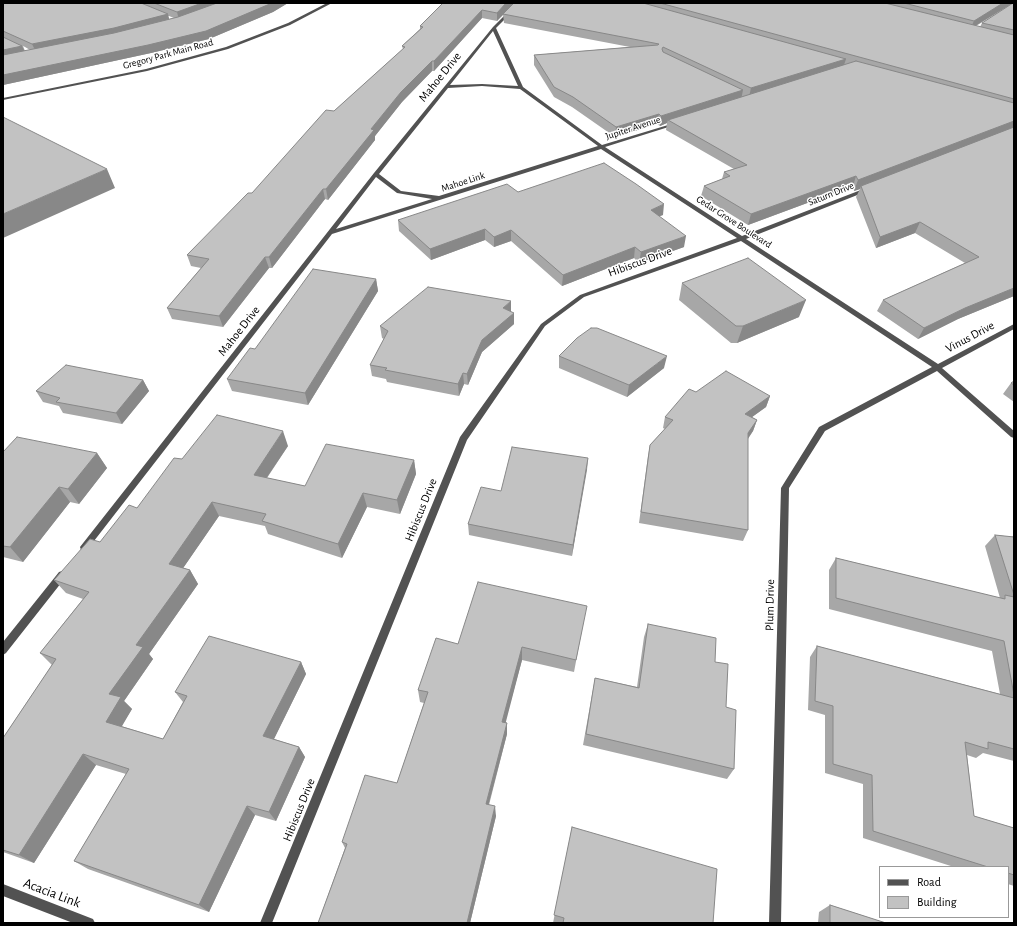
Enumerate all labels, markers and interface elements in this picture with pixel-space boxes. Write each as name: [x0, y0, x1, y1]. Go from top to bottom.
street label: Gregory Park Main Road: [122, 36, 214, 72]
street label: Mahoe Drive: [416, 49, 464, 105]
street label: Jupiter Avenue: [604, 113, 662, 143]
street label: Mahoe Link: [440, 169, 486, 195]
street label: Saturn Drive: [806, 179, 856, 209]
street label: Cedar Grove Boulevard: [694, 193, 774, 251]
street label: Hibiscus Drive: [606, 244, 674, 280]
street label: Mahoe Drive: [215, 303, 263, 359]
street label: Vinus Drive: [943, 318, 997, 356]
street label: Hibiscus Drive: [402, 476, 440, 544]
street label: Plum Drive: [762, 579, 778, 631]
street label: Hibiscus Drive: [280, 776, 318, 844]
legend: [879, 866, 1009, 918]
street label: Acacia Link: [21, 874, 83, 912]
text: Road: [917, 876, 941, 888]
text: Building: [917, 896, 957, 908]

